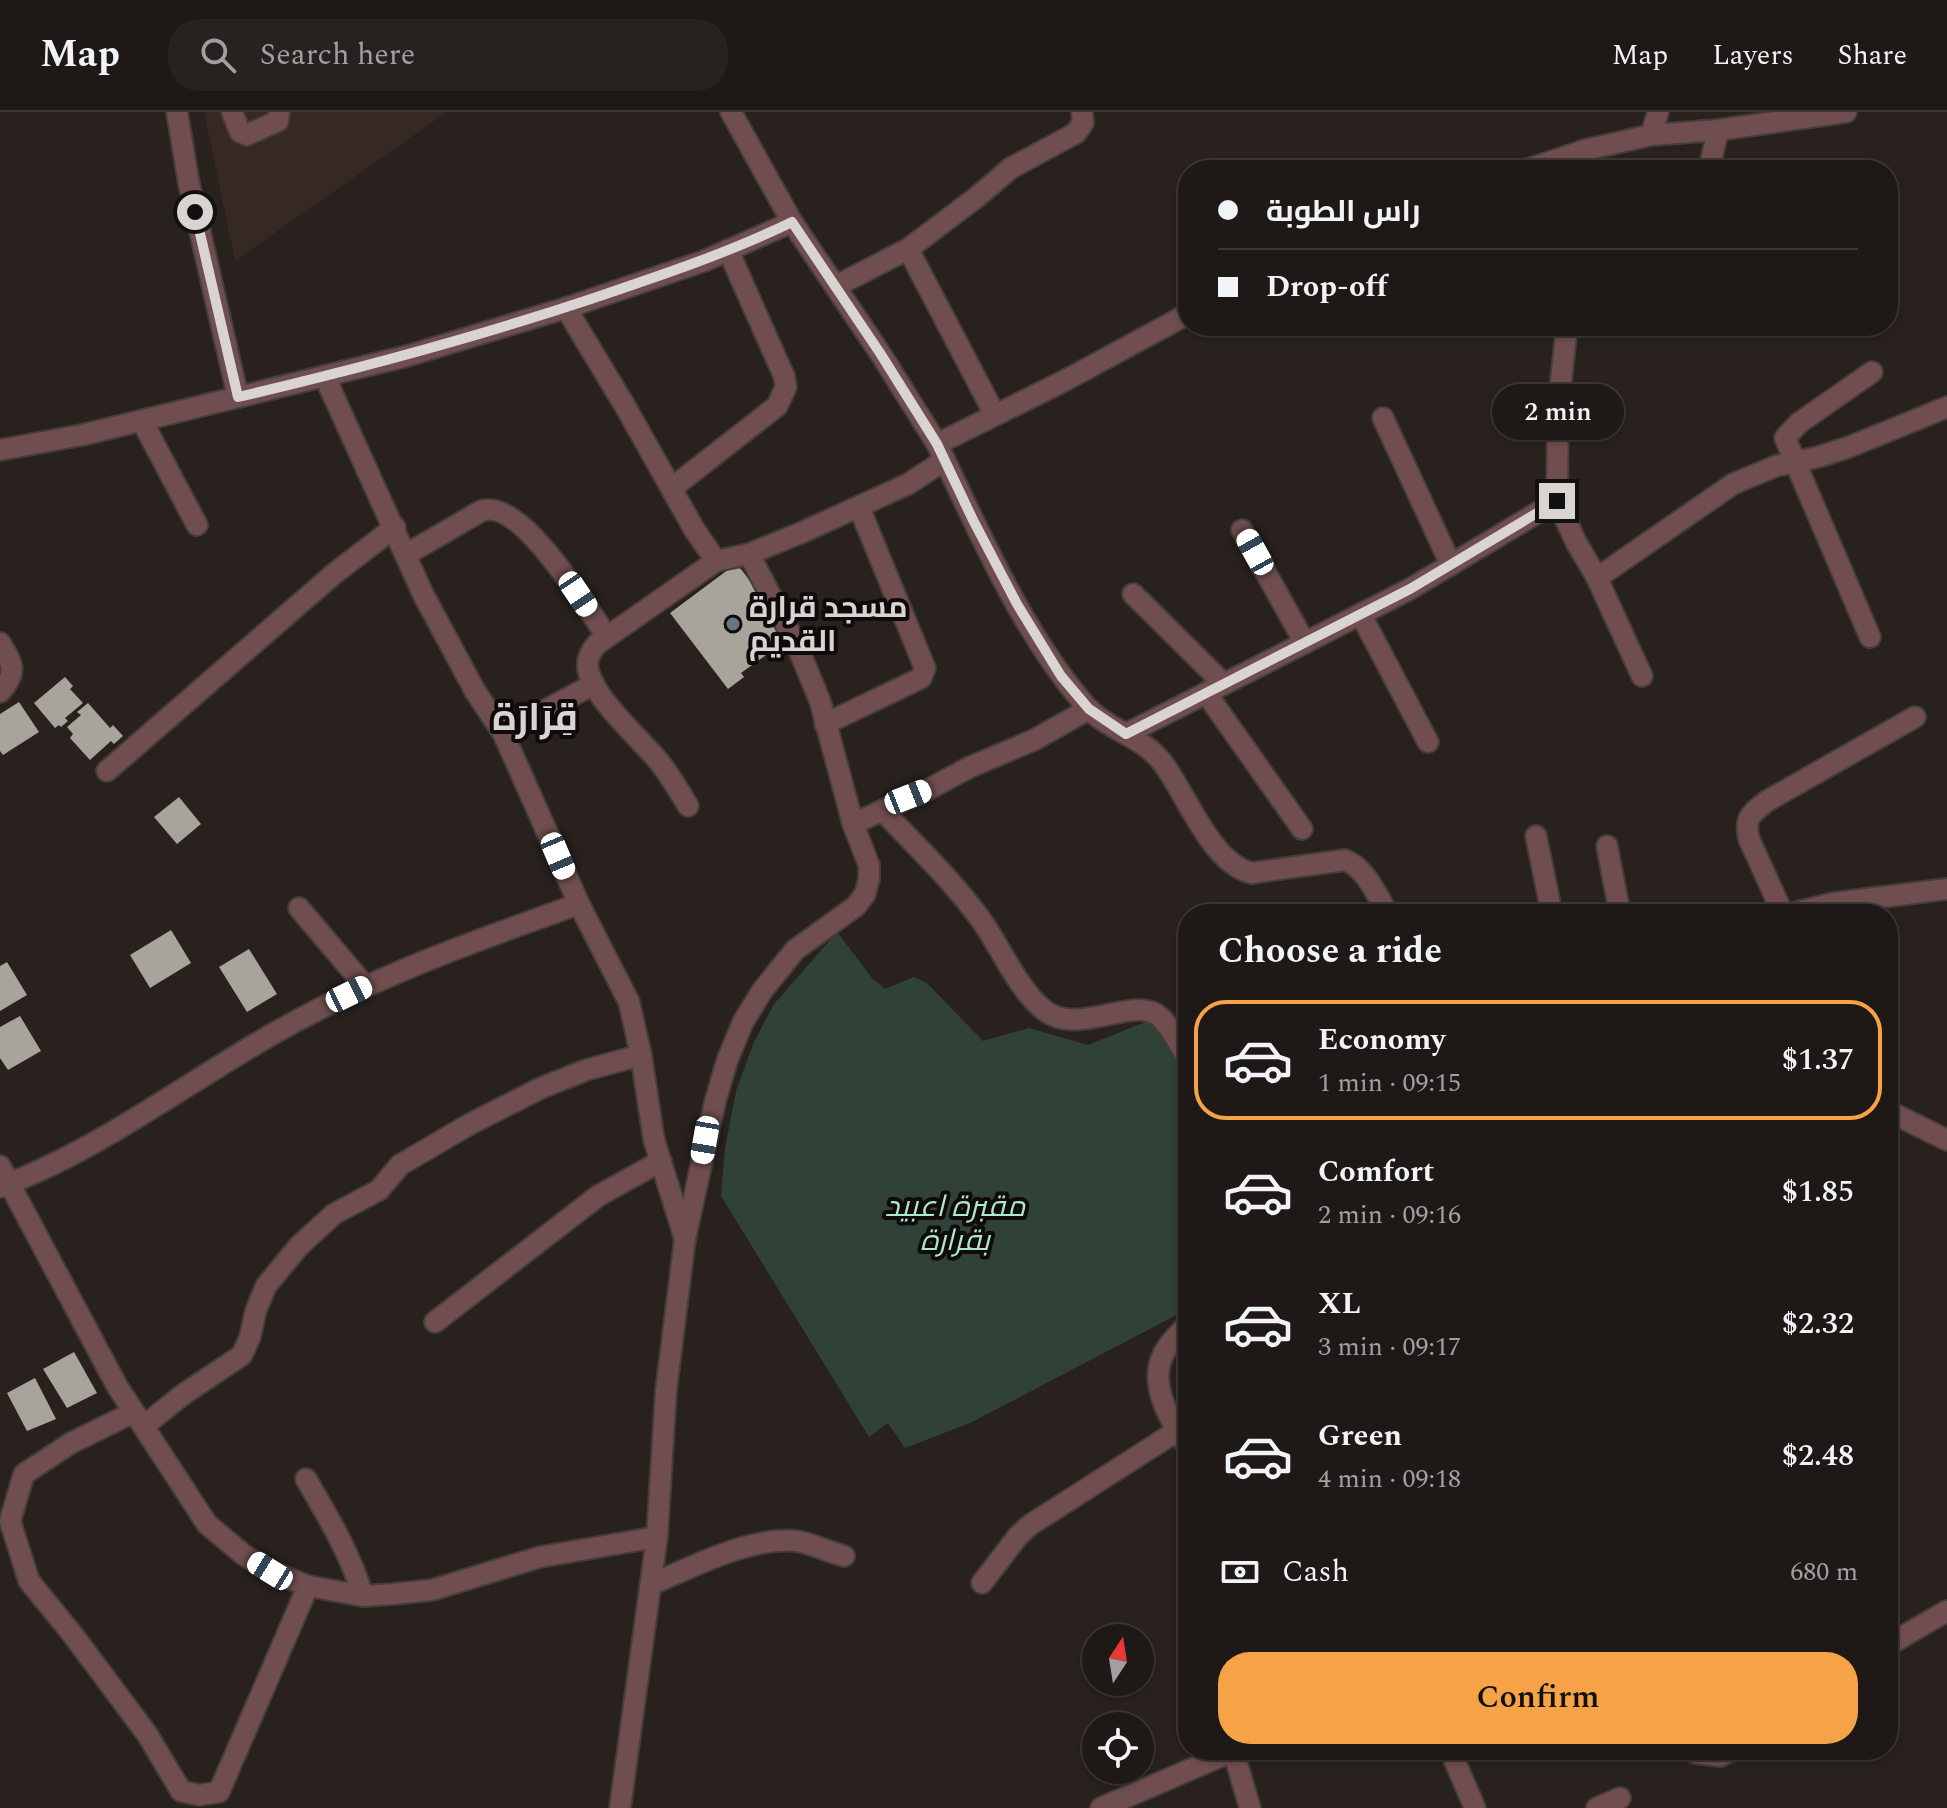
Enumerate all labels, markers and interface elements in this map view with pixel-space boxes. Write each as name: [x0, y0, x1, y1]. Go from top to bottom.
search box: [168, 19, 728, 91]
text: Map: [40, 26, 120, 84]
text: Search here: [260, 32, 415, 78]
icon: search: [196, 33, 240, 77]
text: Map: [1612, 34, 1668, 77]
text: Layers: [1712, 34, 1794, 77]
text: Share: [1838, 34, 1907, 77]
text: راس الطوبة: [1266, 189, 1421, 235]
route start: [177, 194, 213, 230]
text: Drop-off: [1266, 264, 1387, 310]
callout: 2 min: [1491, 385, 1623, 441]
text: 2 min: [1524, 392, 1592, 432]
route end: [1539, 483, 1575, 519]
car: [1233, 525, 1277, 579]
car: [555, 567, 601, 621]
place label: مسجد قرارة القديم: [749, 585, 908, 665]
marker: مسجد قرارة القديم: [724, 615, 742, 633]
district label: قِرَارَة: [492, 690, 578, 748]
car: [881, 777, 935, 817]
car: [538, 829, 578, 883]
text: Choose a ride: [1218, 924, 1442, 979]
car: [322, 973, 376, 1015]
text: Economy: [1318, 1017, 1445, 1063]
icon: car: [1222, 1024, 1294, 1096]
text: $1.37: [1782, 1037, 1854, 1083]
text: 1 min · 09:15: [1318, 1063, 1461, 1103]
car: [689, 1114, 721, 1166]
text: Comfort: [1318, 1149, 1434, 1195]
icon: car: [1222, 1156, 1294, 1228]
text: $1.85: [1782, 1169, 1854, 1215]
park label: مقبرة اعبيد بقرارة: [885, 1184, 1026, 1264]
text: 2 min · 09:16: [1318, 1195, 1461, 1235]
text: XL: [1318, 1281, 1361, 1327]
icon: car: [1222, 1288, 1294, 1360]
text: $2.32: [1782, 1301, 1854, 1347]
text: 3 min · 09:17: [1318, 1327, 1461, 1367]
text: Green: [1318, 1413, 1402, 1459]
icon: car: [1222, 1420, 1294, 1492]
text: $2.48: [1782, 1433, 1854, 1479]
text: 4 min · 09:18: [1318, 1459, 1461, 1499]
car: [243, 1548, 297, 1594]
text: Cash: [1282, 1549, 1349, 1595]
icon: cash: [1218, 1550, 1262, 1594]
text: 680 m: [1790, 1552, 1858, 1592]
north arrow: [1082, 1624, 1154, 1696]
map controls: [1082, 1624, 1154, 1784]
button: Confirm: [1218, 1652, 1858, 1744]
button: locate: [1082, 1712, 1154, 1784]

